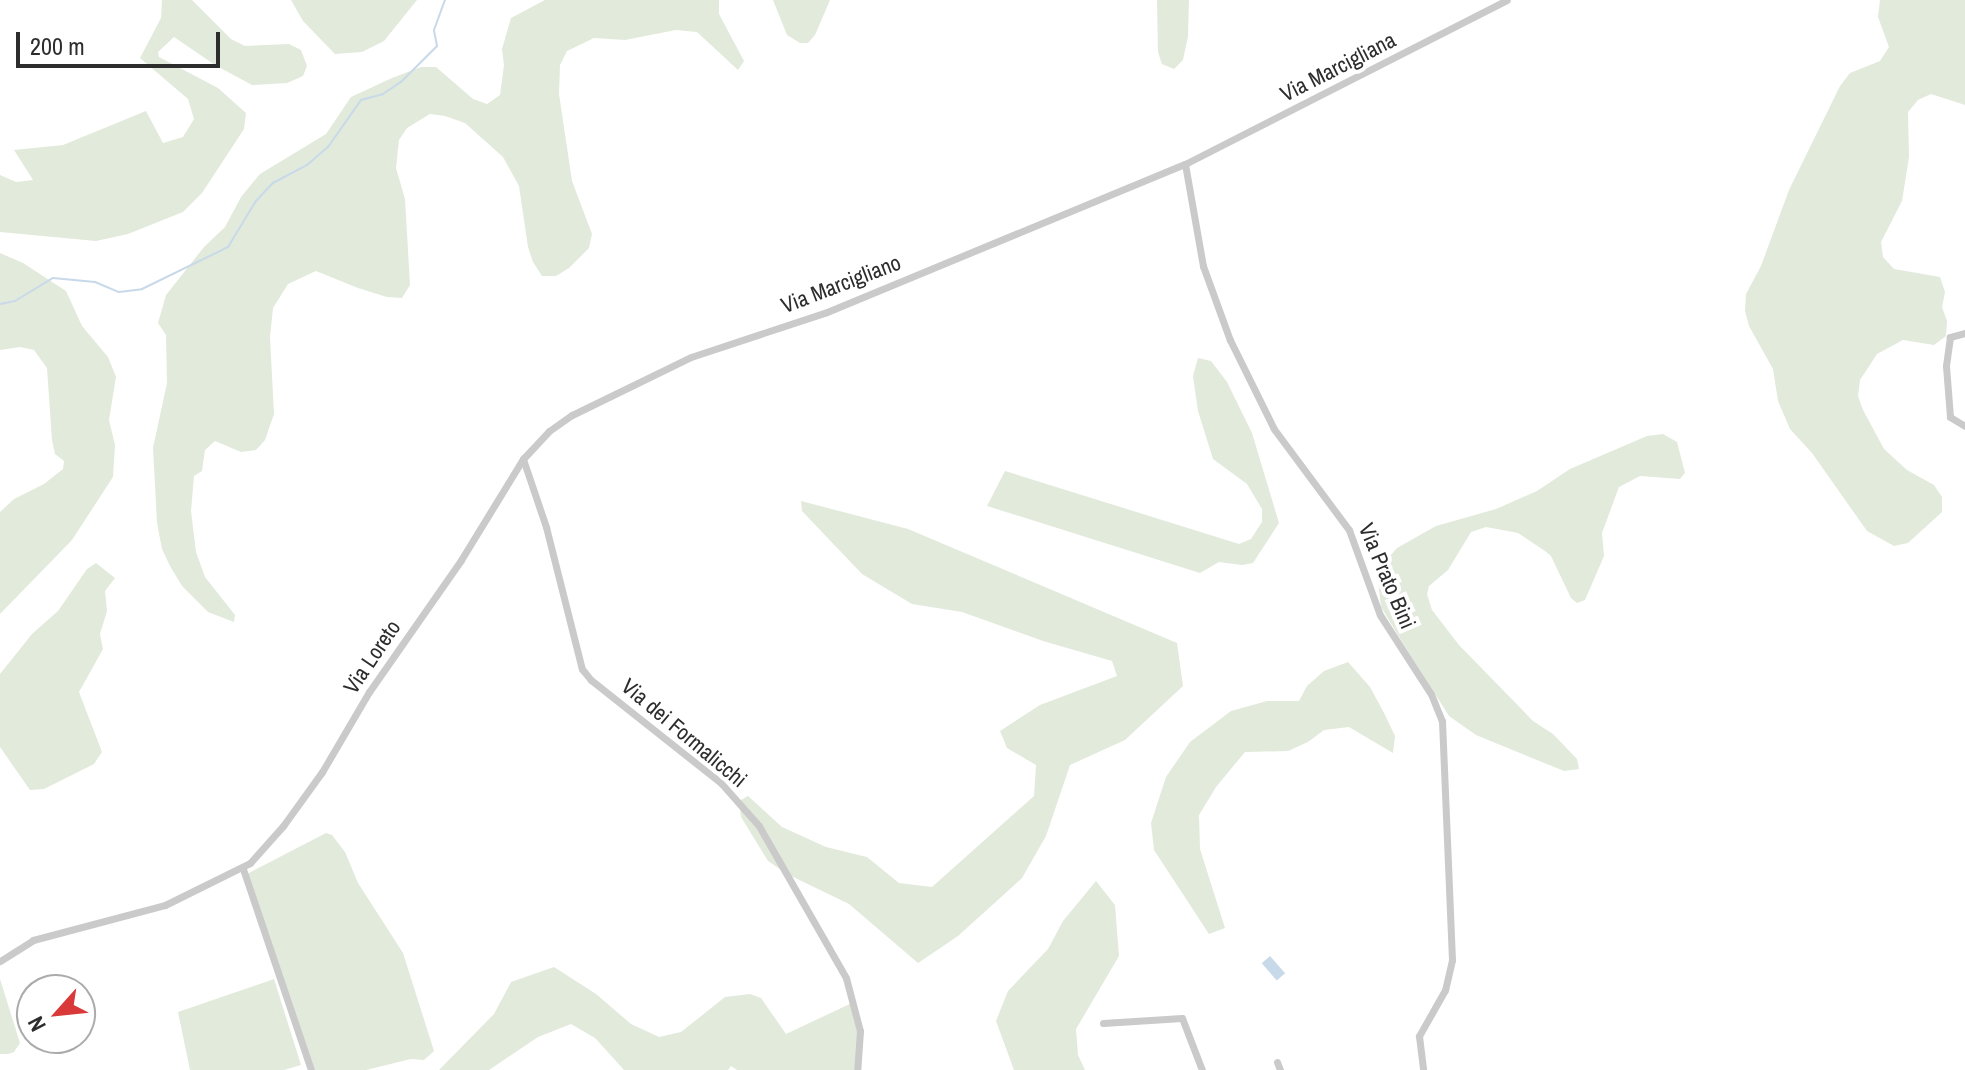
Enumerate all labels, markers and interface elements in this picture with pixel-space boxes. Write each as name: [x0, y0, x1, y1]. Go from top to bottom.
scale bar: [20, 16, 224, 66]
street label: Via Marcigliana: [1276, 27, 1400, 107]
text: 200 m: [30, 30, 85, 62]
street label: Via Marcigliano: [777, 249, 905, 319]
street label: Via Prato Bini: [1353, 519, 1421, 633]
street label: Via Loreto: [338, 615, 406, 699]
street label: Via dei Formalicchi: [616, 673, 752, 793]
north arrow: [16, 974, 96, 1054]
text: N: [20, 1011, 53, 1037]

